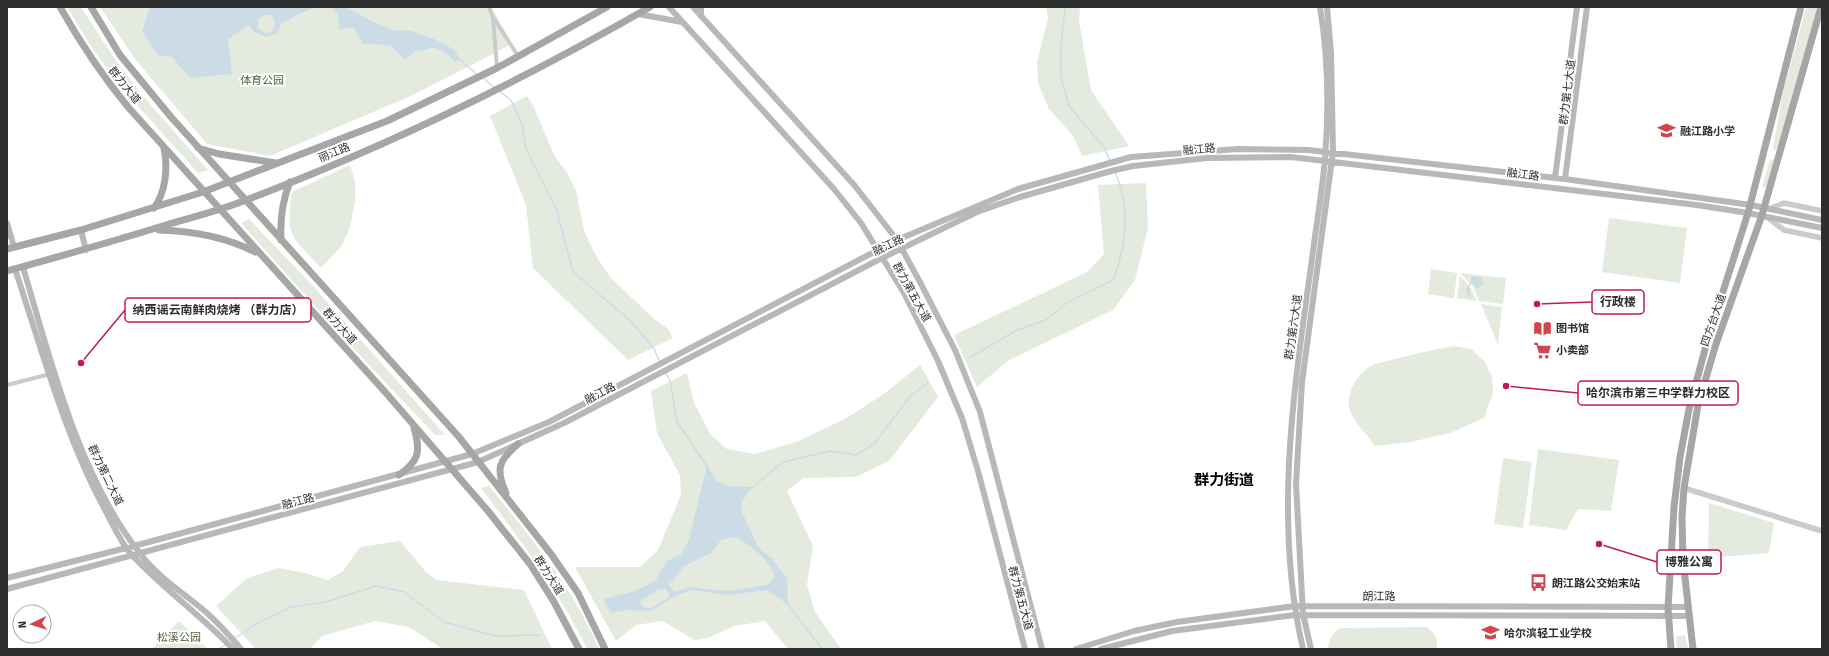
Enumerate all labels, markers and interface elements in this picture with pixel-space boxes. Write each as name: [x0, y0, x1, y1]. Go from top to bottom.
street label: 群力第七大道: [1557, 59, 1578, 126]
street label: 群力大道: [106, 64, 144, 107]
park label: 体育公园: [240, 74, 284, 87]
school or university icon: 融江路小学: [1657, 121, 1677, 141]
place label: 融江路小学: [1680, 125, 1735, 138]
street label: 丽江路: [316, 140, 352, 165]
street label: 融江路: [1182, 142, 1216, 157]
street label: 融江路: [1506, 166, 1540, 183]
street label: 融江路: [871, 232, 906, 259]
street label: 群力第五大道: [890, 260, 933, 324]
callout: 行政楼: [1592, 290, 1644, 314]
street label: 四方台大道: [1698, 292, 1729, 348]
street label: 群力第六大道: [1282, 293, 1305, 361]
text: 行政楼: [1600, 295, 1636, 309]
callout: 纳西谣云南鲜肉烧烤 （群力店）: [125, 298, 311, 322]
text: 纳西谣云南鲜肉烧烤 （群力店）: [133, 303, 303, 317]
street label: 群力大道: [320, 306, 359, 347]
library icon: 图书馆: [1533, 318, 1553, 338]
place label: 图书馆: [1556, 322, 1589, 335]
supermarket icon: 小卖部: [1533, 340, 1553, 360]
place label: 小卖部: [1556, 344, 1589, 357]
street label: 融江路: [583, 380, 618, 407]
callout: 哈尔滨市第三中学群力校区: [1578, 381, 1738, 405]
text: 哈尔滨市第三中学群力校区: [1586, 386, 1730, 400]
street label: 群力第二大道: [85, 443, 126, 508]
district label: 群力街道: [1194, 471, 1254, 489]
street label: 融江路: [281, 491, 316, 512]
callout: 博雅公寓: [1657, 550, 1721, 574]
street label: 群力大道: [531, 553, 566, 597]
text: 博雅公寓: [1665, 555, 1713, 569]
street label: 群力第五大道: [1006, 565, 1035, 632]
bus stop icon: 朗江路公交始末站: [1529, 573, 1549, 593]
place label: 朗江路公交始末站: [1552, 577, 1640, 590]
street label: 朗江路: [1363, 590, 1396, 603]
north arrow: [12, 604, 52, 644]
text: N: [16, 621, 29, 629]
school or university icon: 哈尔滨轻工业学校: [1481, 623, 1501, 643]
place label: 哈尔滨轻工业学校: [1504, 627, 1592, 640]
park label: 松溪公园: [157, 631, 201, 644]

